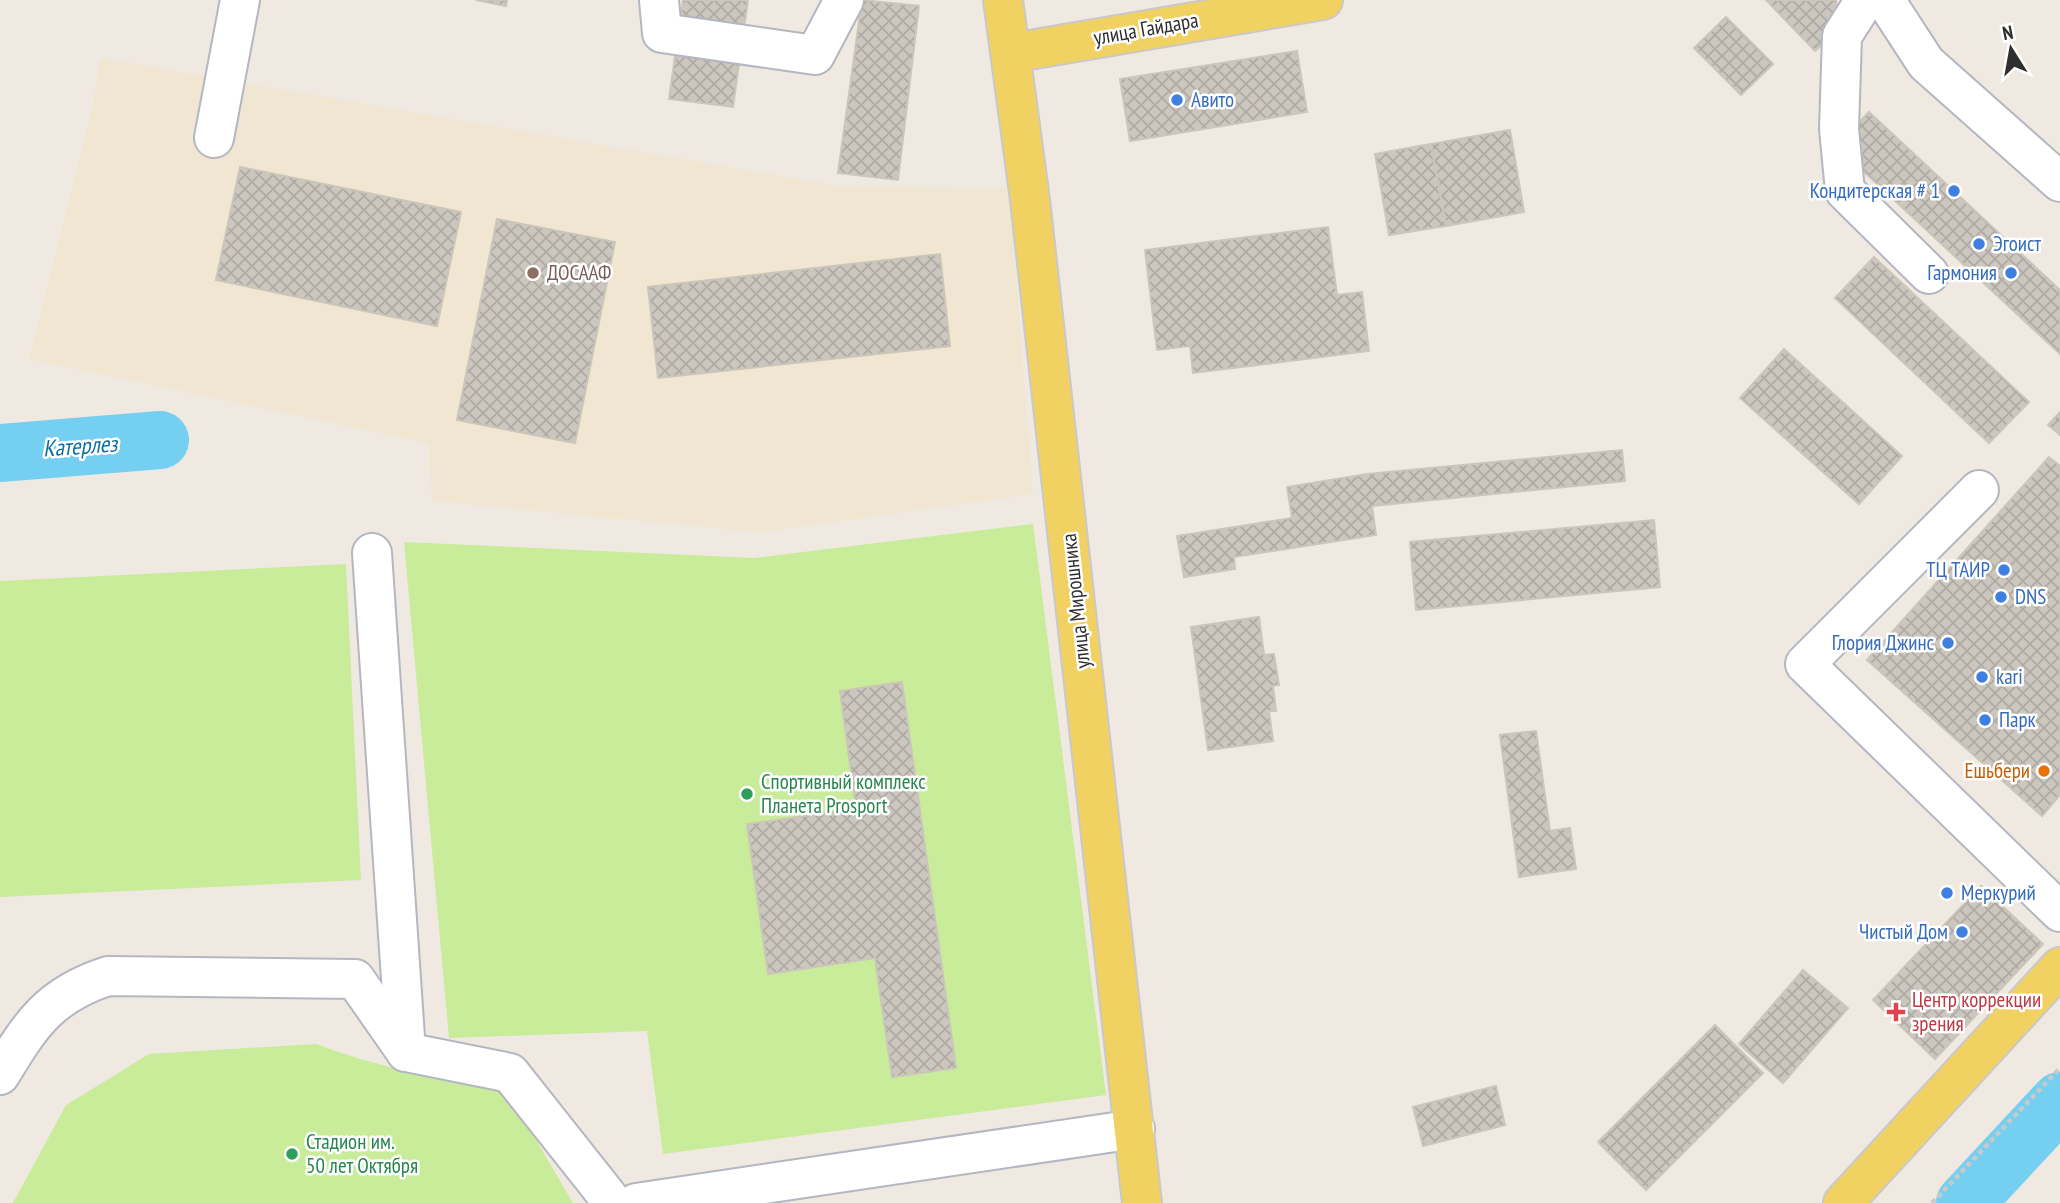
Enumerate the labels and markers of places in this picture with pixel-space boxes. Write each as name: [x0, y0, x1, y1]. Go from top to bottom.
place label: Авито: [1191, 86, 1234, 113]
marker: Авито: [1169, 92, 1185, 108]
place label: Кондитерская # 1: [1810, 177, 1940, 204]
marker: Кондитерская # 1: [1946, 183, 1962, 199]
place label: Эгоист: [1993, 230, 2041, 257]
marker: Эгоист: [1971, 236, 1987, 252]
place label: ДОСААФ: [547, 259, 611, 286]
place label: Гармония: [1927, 259, 1997, 286]
marker: ДОСААФ: [525, 265, 541, 281]
marker: Гармония: [2003, 265, 2019, 281]
place label: ТЦ ТАИР: [1926, 556, 1990, 583]
marker: ТЦ ТАИР: [1996, 562, 2012, 578]
place label: DNS: [2015, 583, 2046, 610]
marker: DNS: [1993, 589, 2009, 605]
place label: Глория Джинс: [1832, 629, 1935, 656]
marker: Глория Джинс: [1940, 635, 1956, 651]
place label: kari: [1996, 663, 2023, 690]
marker: kari: [1974, 669, 1990, 685]
place label: Парк: [1999, 706, 2036, 733]
marker: Парк: [1977, 712, 1993, 728]
place label: Ешьбери: [1965, 757, 2030, 784]
marker: Ешьбери: [2036, 763, 2052, 779]
place label: Спортивный комплекс Планета Prosport: [761, 768, 926, 819]
marker: Спортивный комплекс Планета Prosport: [739, 786, 755, 802]
place label: Меркурий: [1961, 879, 2036, 906]
marker: Меркурий: [1939, 885, 1955, 901]
place label: Чистый Дом: [1859, 918, 1948, 945]
marker: Чистый Дом: [1954, 924, 1970, 940]
place label: Центр коррекции зрения: [1912, 986, 2041, 1037]
marker: Центр коррекции зрения: [1886, 1002, 1906, 1022]
place label: Стадион им. 50 лет Октября: [306, 1128, 418, 1179]
marker: Стадион им. 50 лет Октября: [284, 1146, 300, 1162]

